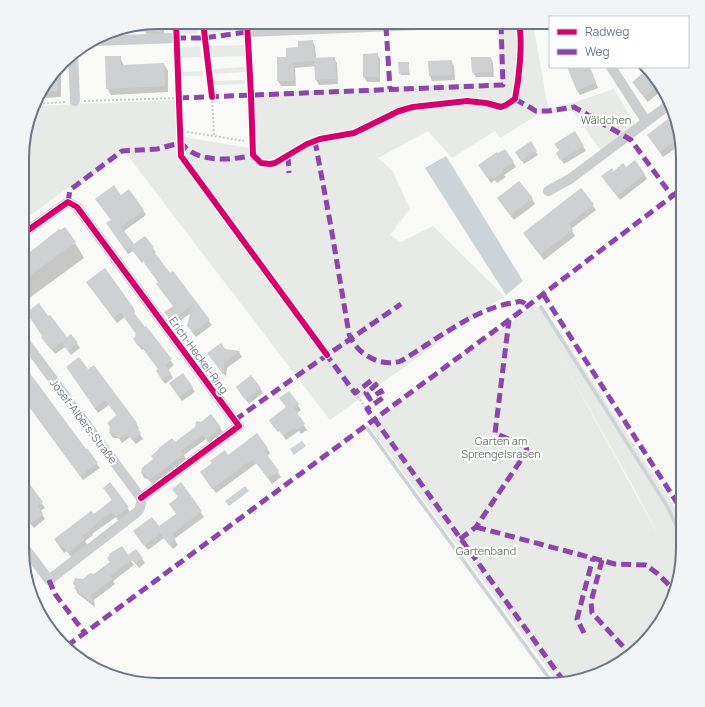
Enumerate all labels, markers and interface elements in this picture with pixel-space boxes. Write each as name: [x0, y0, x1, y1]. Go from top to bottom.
legend: [549, 16, 689, 68]
text: Radweg: [585, 23, 629, 40]
text: Weg: [585, 43, 610, 60]
park label: Wäldchen: [581, 112, 631, 127]
street label: Erich-Heckel-Ring: [166, 314, 232, 396]
street label: Josef-Albers-Straße: [47, 375, 121, 467]
park label: Garten am Sprengelsrasen: [461, 433, 541, 461]
park label: Gartenband: [456, 543, 516, 558]

